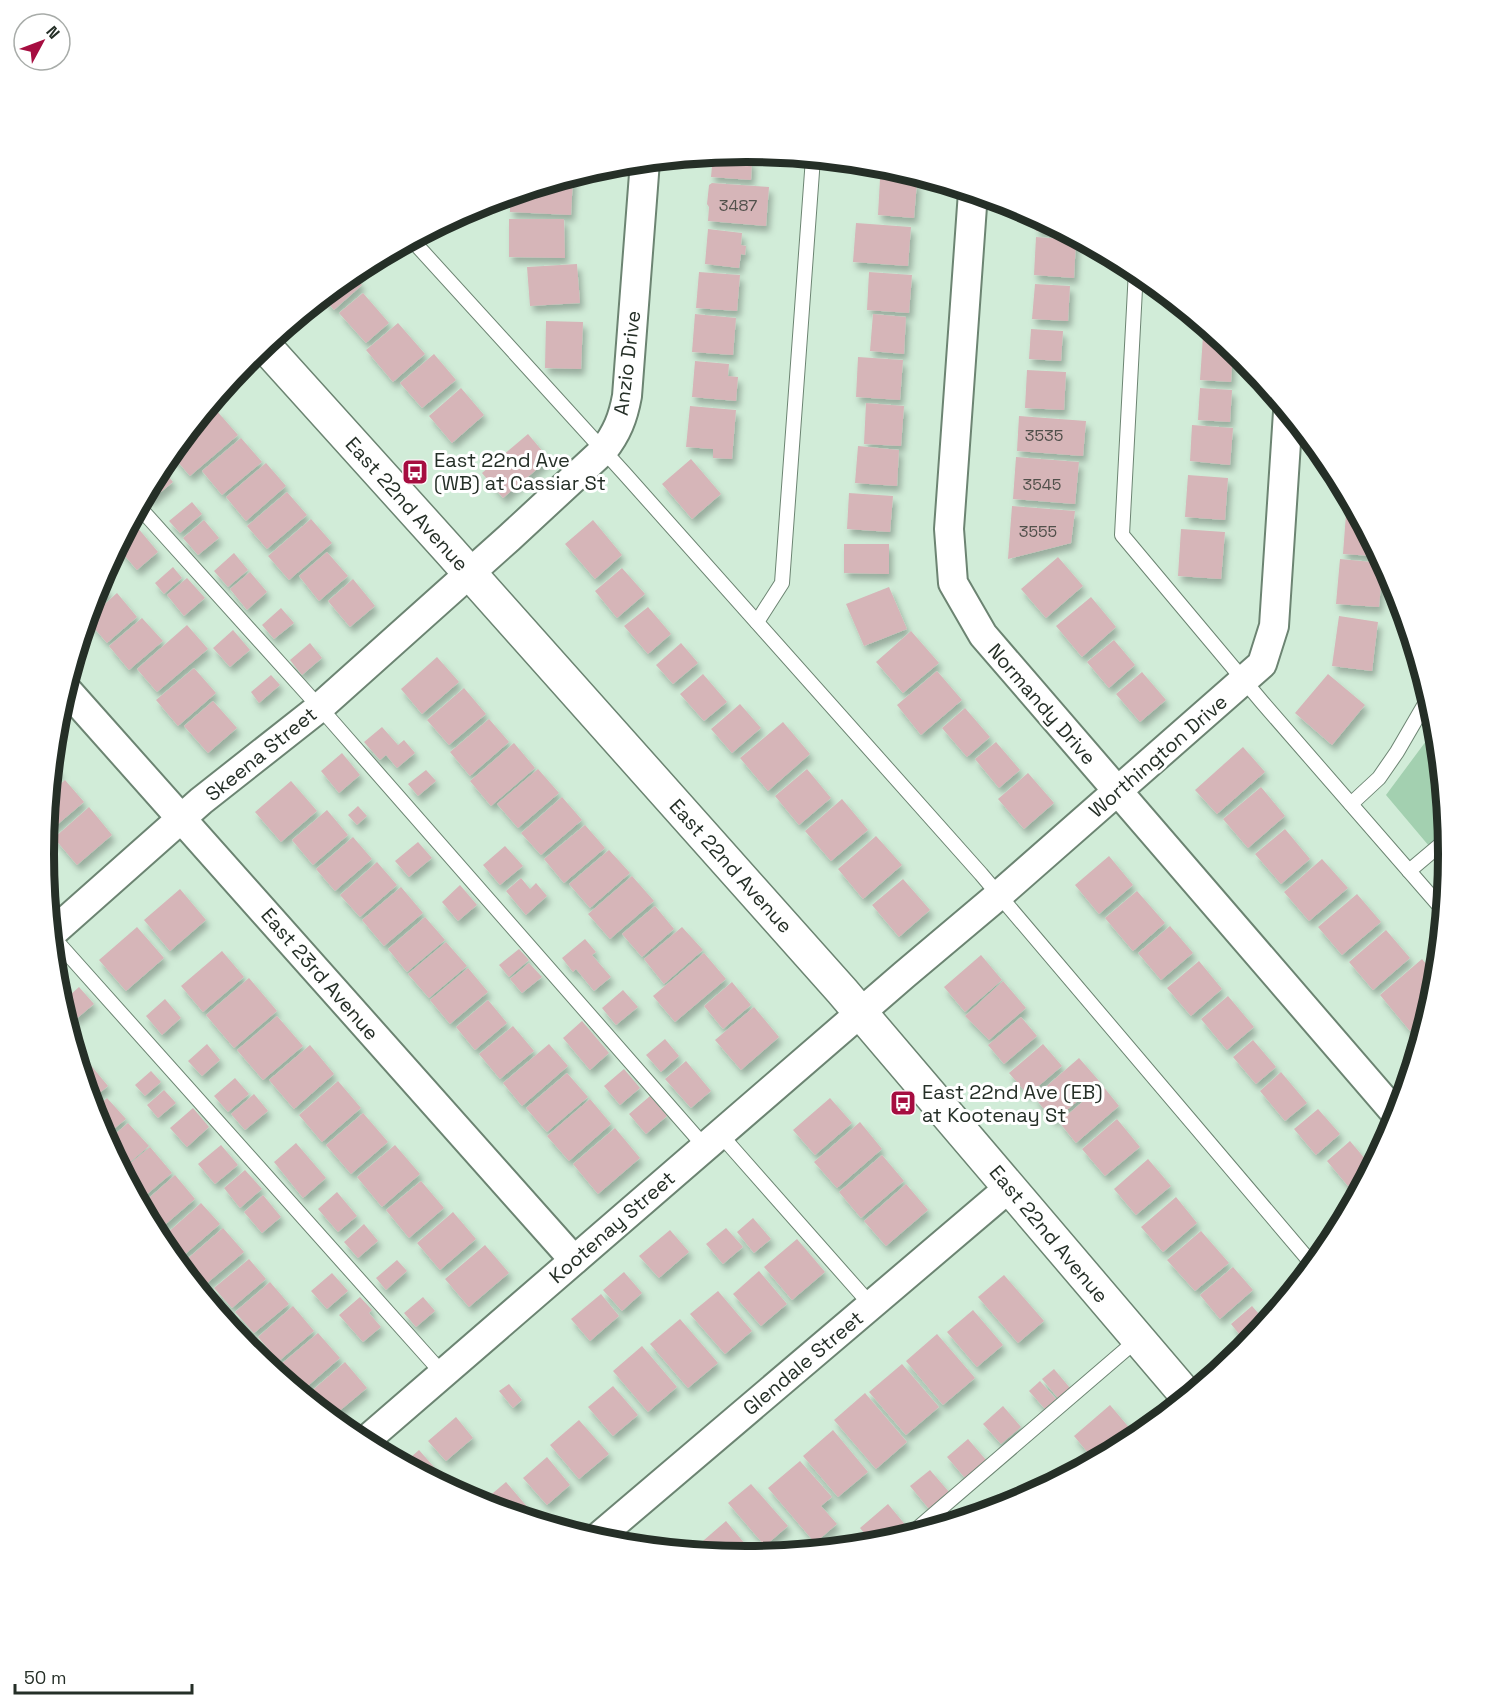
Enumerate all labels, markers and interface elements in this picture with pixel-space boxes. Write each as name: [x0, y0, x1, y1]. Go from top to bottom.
north arrow: [12, 12, 72, 72]
text: N: [41, 22, 64, 43]
house number: 3487: [719, 195, 757, 216]
street label: Anzio Drive: [608, 309, 646, 417]
house number: 3535: [1025, 425, 1063, 446]
street label: East 22nd Avenue: [340, 431, 474, 577]
place label: East 22nd Ave (WB) at Cassiar St: [434, 447, 606, 496]
bus stop icon: East 22nd Ave (WB) at Cassiar St: [400, 457, 430, 487]
house number: 3545: [1023, 474, 1061, 495]
house number: 3555: [1019, 521, 1057, 542]
street label: Normandy Drive: [982, 638, 1102, 770]
street label: Worthington Drive: [1083, 689, 1233, 823]
street label: Skeena Street: [200, 701, 322, 807]
street label: East 22nd Avenue: [664, 793, 798, 939]
street label: East 23rd Avenue: [255, 902, 385, 1046]
place label: East 22nd Ave (EB) at Kootenay St: [922, 1079, 1103, 1128]
bus stop icon: East 22nd Ave (EB) at Kootenay St: [888, 1088, 918, 1118]
street label: East 22nd Avenue: [984, 1160, 1114, 1308]
street label: Kootenay Street: [544, 1165, 680, 1289]
street label: Glendale Street: [737, 1305, 869, 1421]
scale bar: [15, 1657, 192, 1695]
text: 50 m: [24, 1666, 66, 1689]

